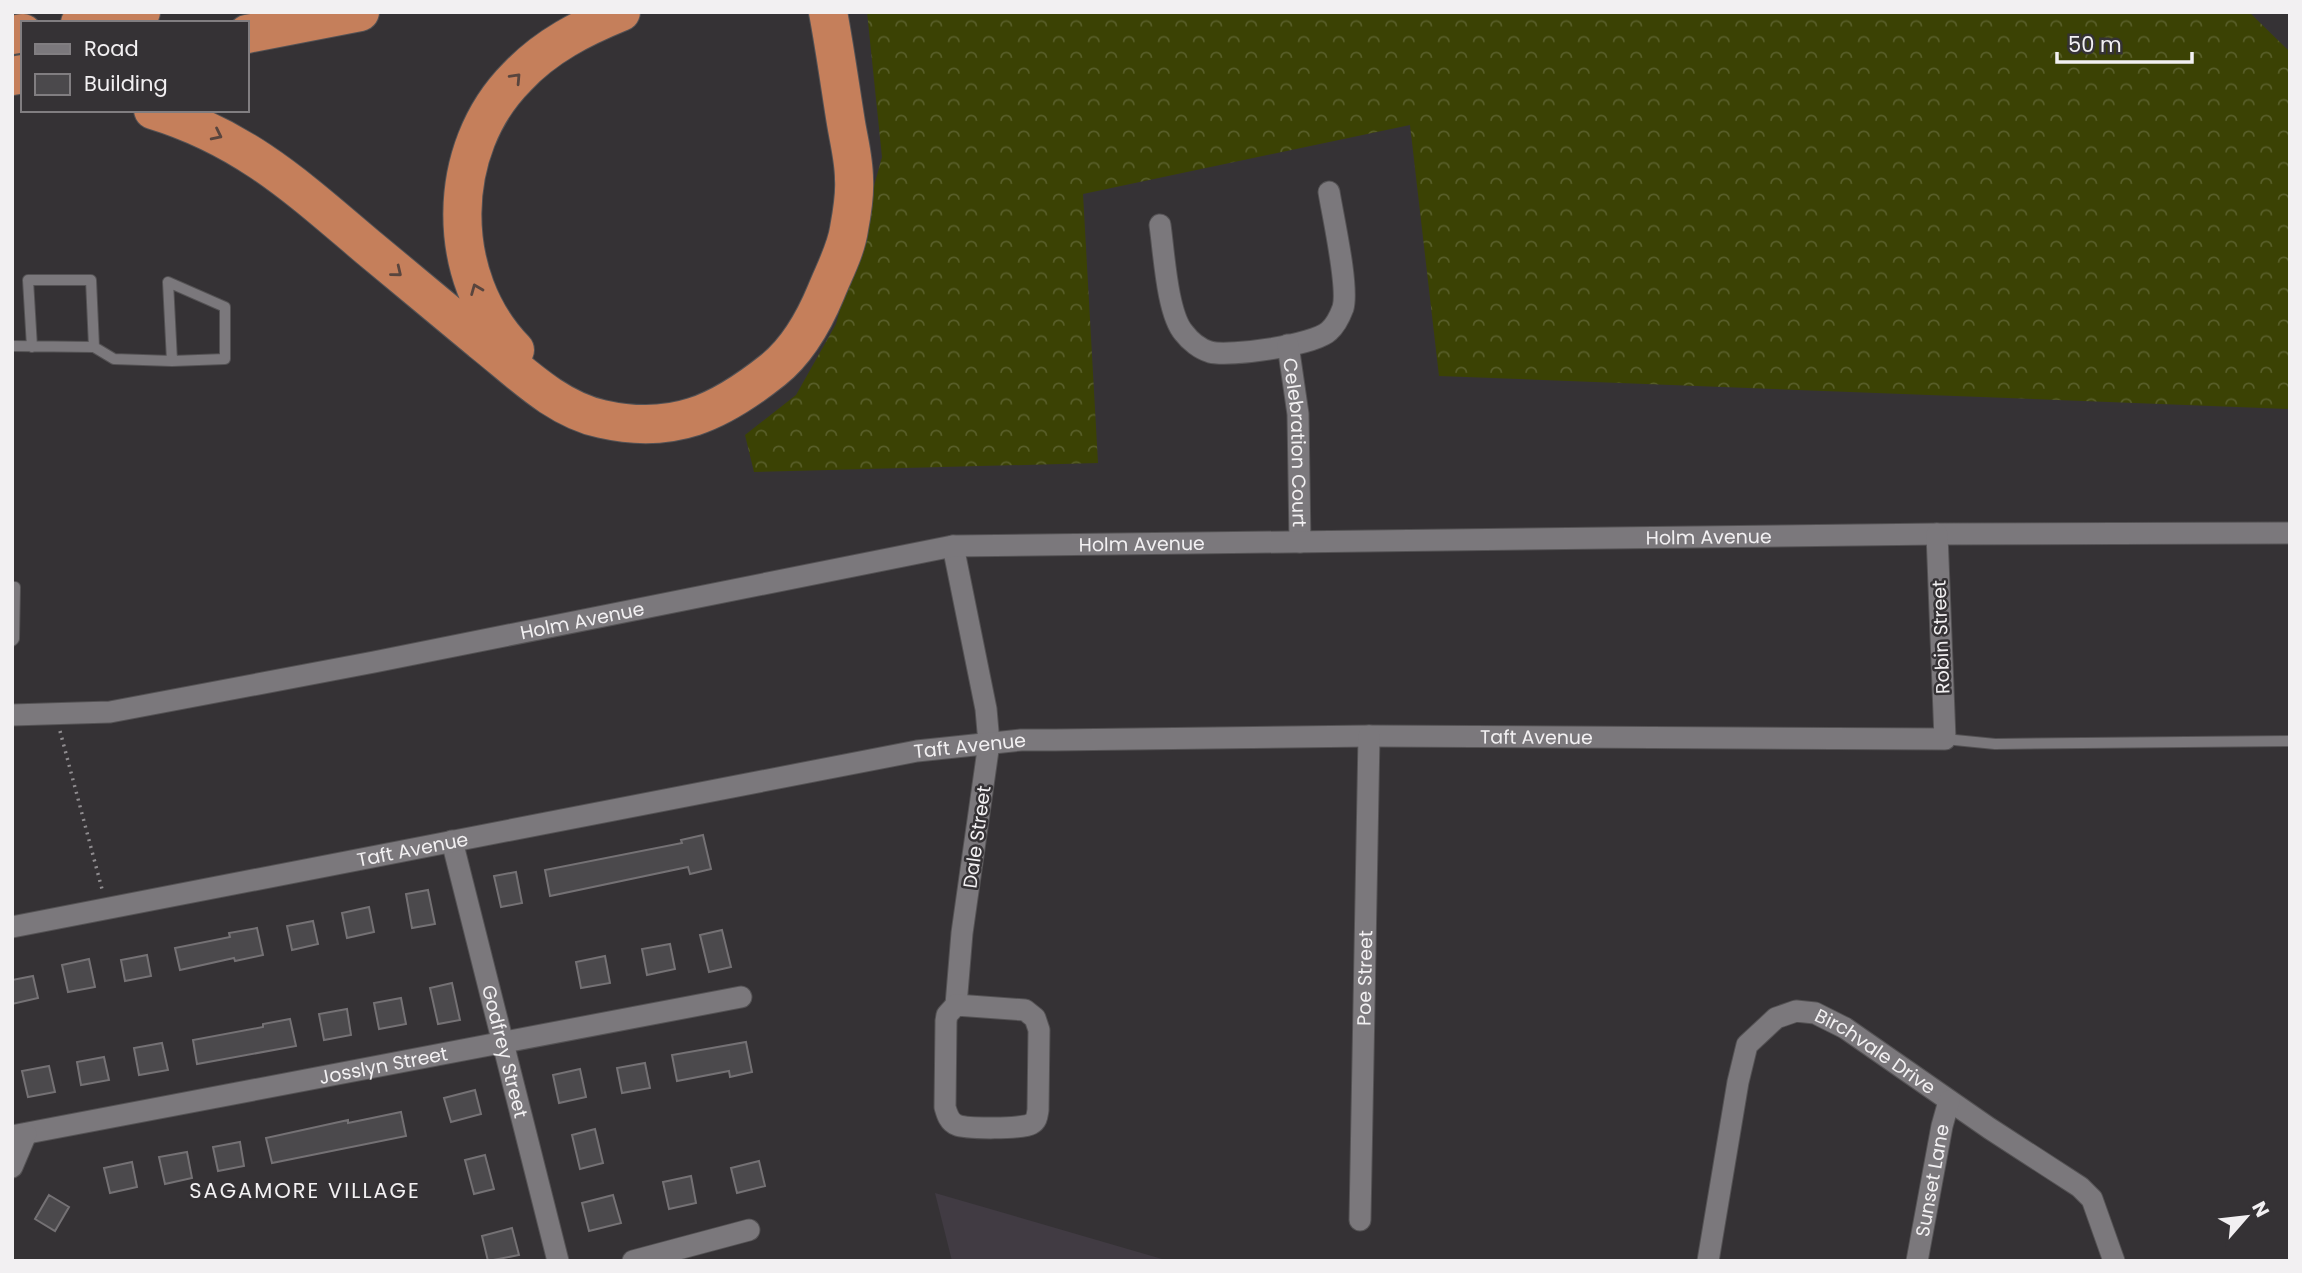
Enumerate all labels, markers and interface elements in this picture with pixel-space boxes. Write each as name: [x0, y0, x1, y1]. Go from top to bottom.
legend: [21, 21, 248, 112]
scale bar: [2057, 21, 2192, 65]
text: 50 m: [2068, 30, 2122, 59]
text: Road: [84, 34, 139, 63]
text: Building: [84, 69, 168, 98]
one-way arrow: [508, 73, 521, 86]
one-way arrow: [209, 127, 222, 140]
one-way arrow: [389, 264, 402, 276]
one-way arrow: [471, 284, 485, 296]
street label: Celebration Court: [1277, 356, 1313, 527]
street label: Holm Avenue: [1646, 523, 1772, 551]
street label: Holm Avenue: [1079, 529, 1205, 558]
street label: Robin Street: [1926, 579, 1956, 694]
street label: Holm Avenue: [518, 595, 647, 646]
street label: Taft Avenue: [1480, 723, 1593, 751]
street label: Taft Avenue: [912, 726, 1027, 765]
street label: Dale Street: [956, 784, 998, 890]
street label: Taft Avenue: [355, 825, 470, 873]
street label: Poe Street: [1350, 930, 1379, 1026]
street label: Godfrey Street: [475, 982, 535, 1121]
street label: Birchvale Drive: [1810, 1002, 1941, 1101]
street label: Josslyn Street: [317, 1040, 450, 1091]
street label: Sunset Lane: [1908, 1122, 1956, 1239]
district label: SAGAMORE VILLAGE: [189, 1176, 421, 1205]
north arrow: [2211, 1182, 2281, 1252]
text: N: [2245, 1197, 2276, 1222]

